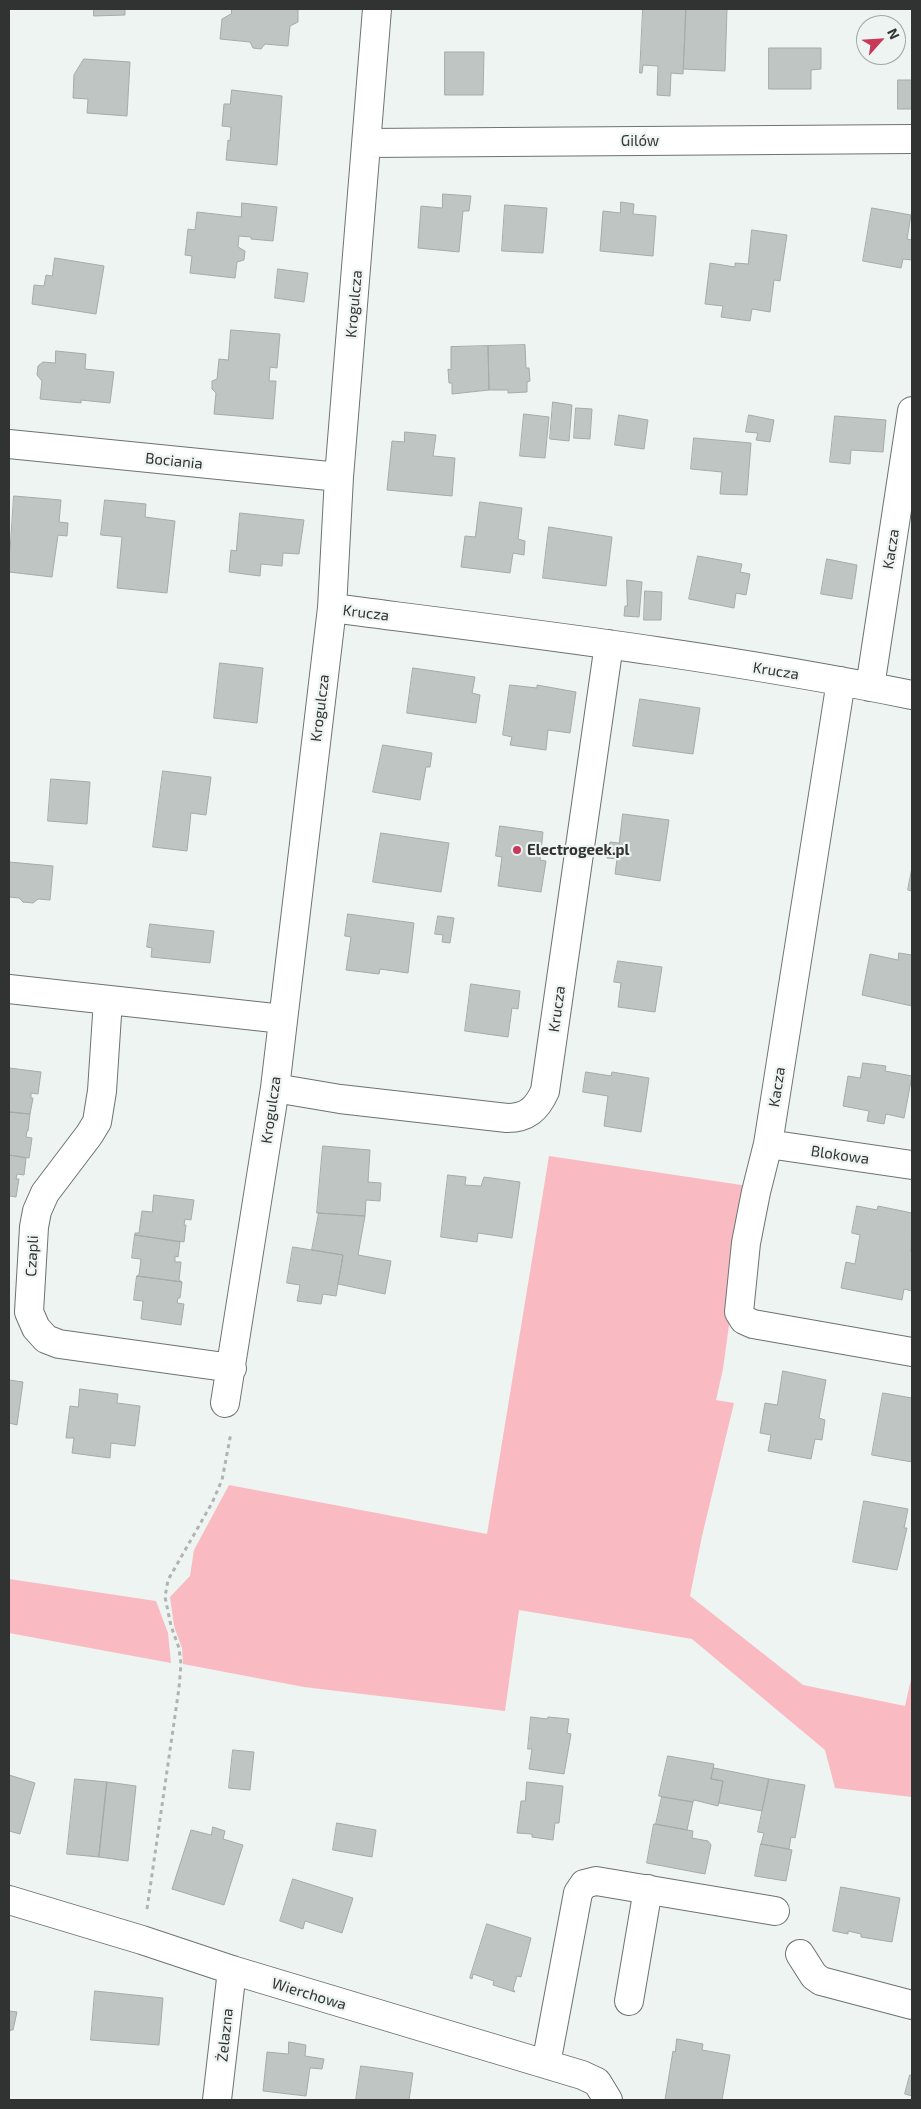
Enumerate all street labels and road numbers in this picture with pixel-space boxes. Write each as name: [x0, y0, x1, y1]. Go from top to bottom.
street label: Gilów: [621, 132, 659, 150]
street label: Krogulcza: [342, 269, 366, 339]
street label: Bociania: [144, 449, 204, 473]
street label: Kacza: [879, 528, 903, 570]
street label: Krucza: [342, 601, 390, 625]
street label: Krucza: [752, 658, 800, 684]
street label: Krogulcza: [307, 673, 333, 743]
street label: Krucza: [545, 985, 569, 1033]
street label: Kacza: [765, 1066, 789, 1108]
street label: Krogulcza: [257, 1075, 285, 1145]
street label: Blokowa: [810, 1142, 870, 1168]
street label: Czapli: [22, 1235, 42, 1277]
street label: Wierchowa: [270, 1974, 348, 2014]
street label: Żelazna: [213, 2007, 237, 2063]

